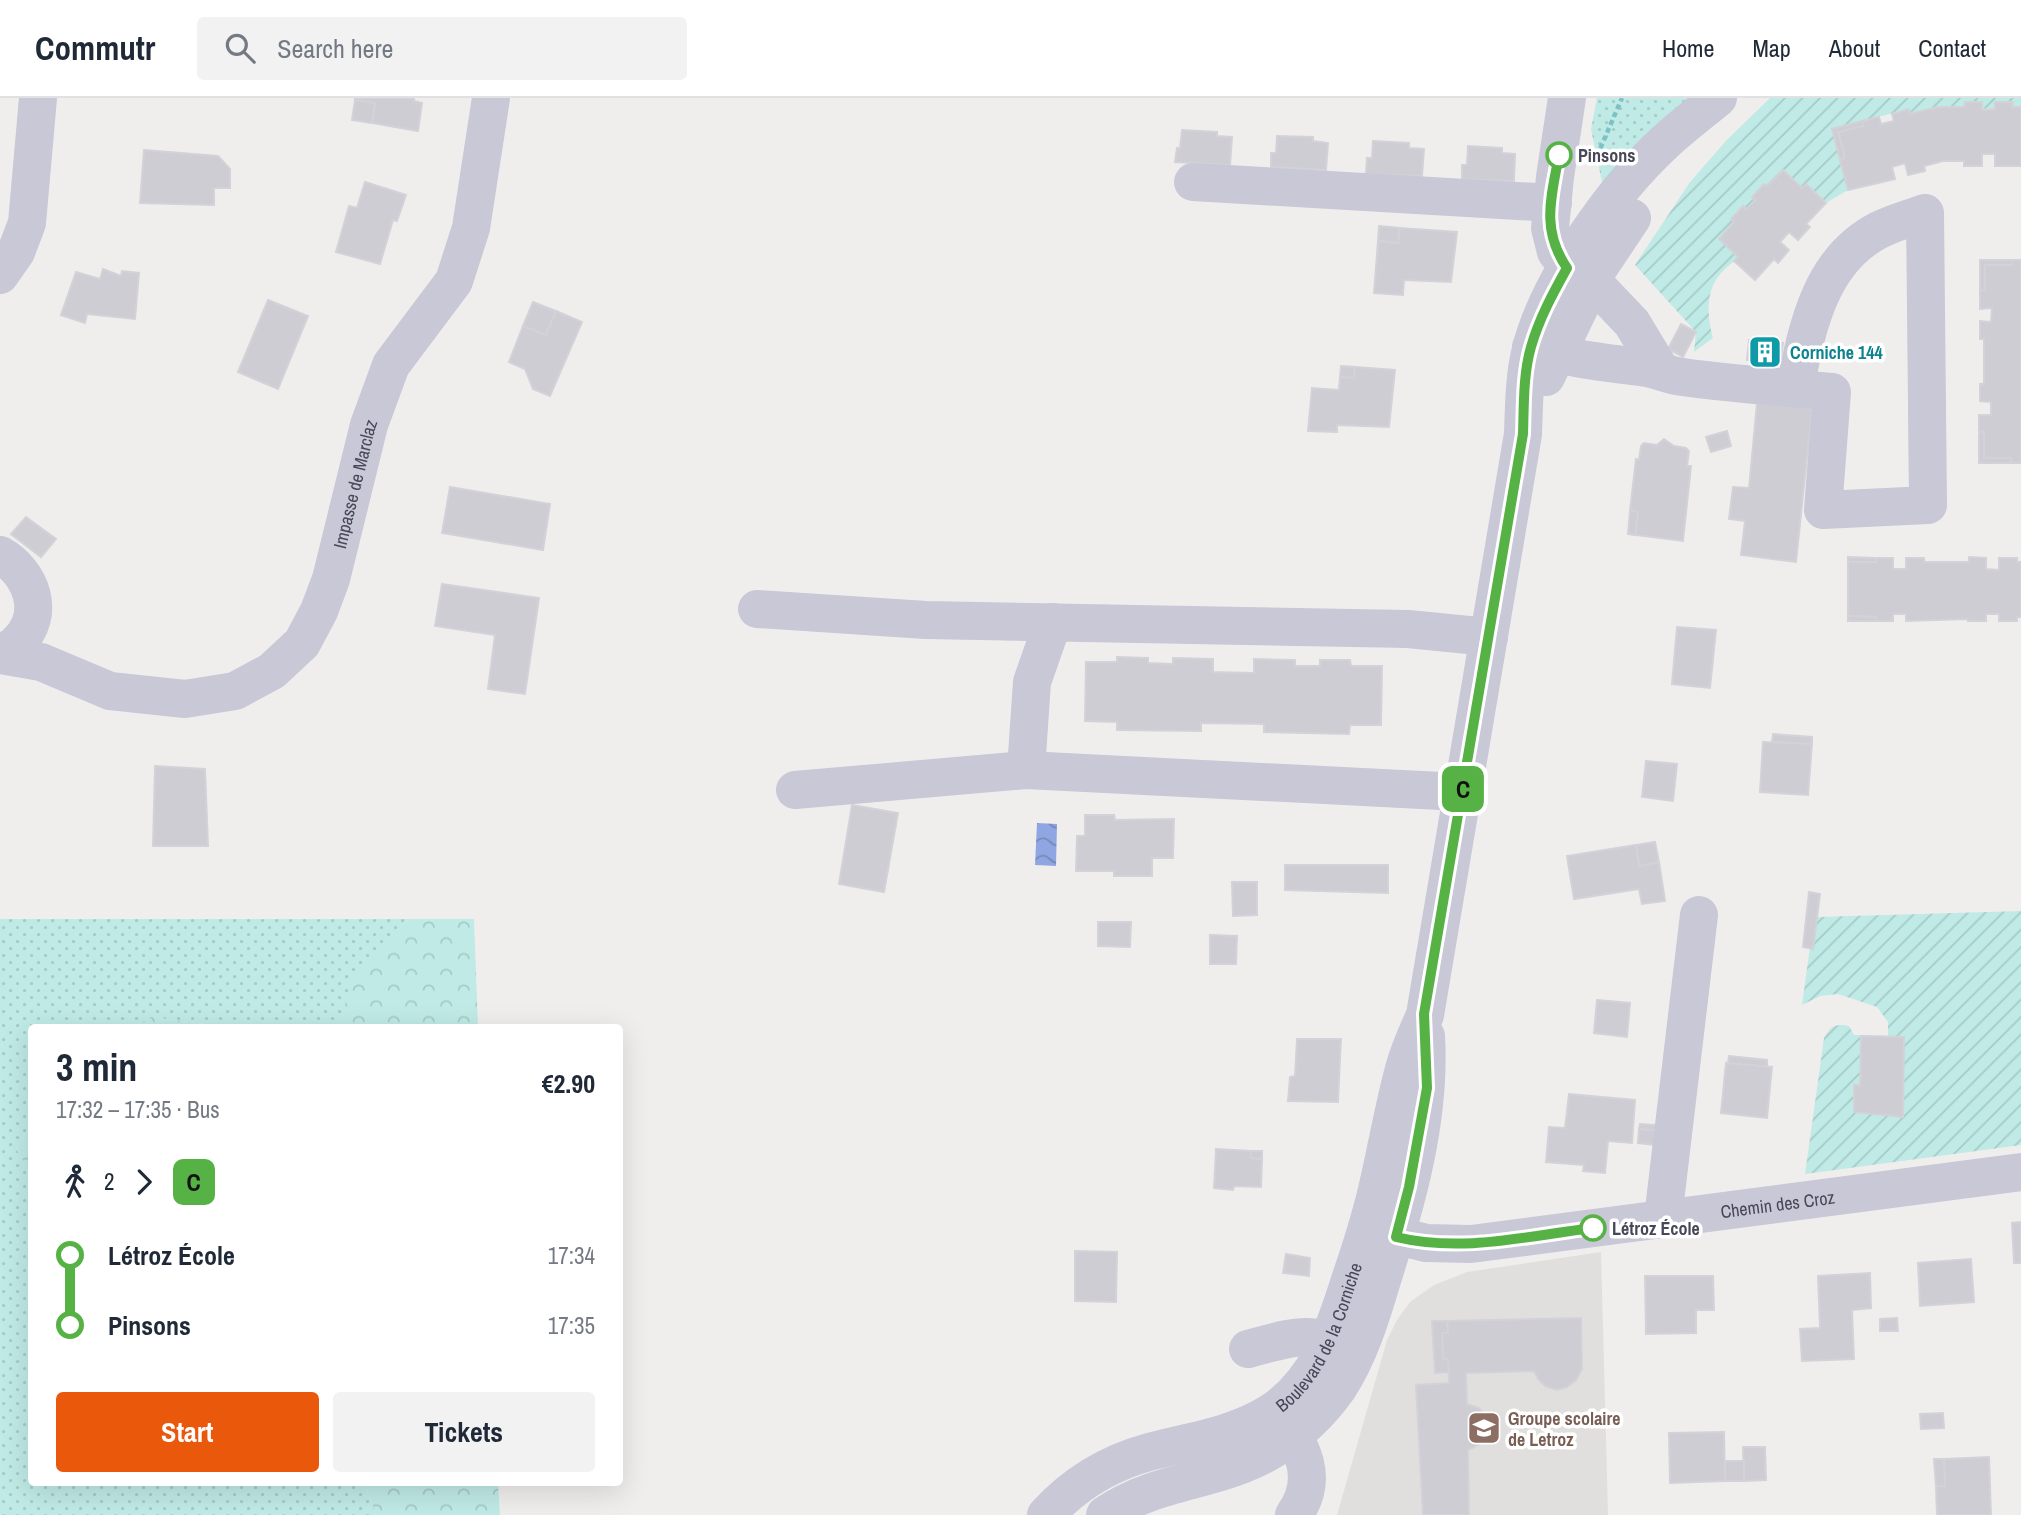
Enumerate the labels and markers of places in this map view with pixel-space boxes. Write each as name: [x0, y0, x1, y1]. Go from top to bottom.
marker: Pinsons: [1546, 142, 1572, 168]
place label: Pinsons: [1578, 143, 1635, 168]
building icon: Corniche 144: [1746, 333, 1784, 371]
place label: Corniche 144: [1790, 340, 1883, 365]
marker: Létroz École: [1580, 1215, 1606, 1241]
place label: Létroz École: [1612, 1216, 1700, 1241]
place label: Groupe scolaire de Letroz: [1508, 1406, 1620, 1452]
school or university icon: Groupe scolaire de Letroz: [1465, 1409, 1503, 1447]

